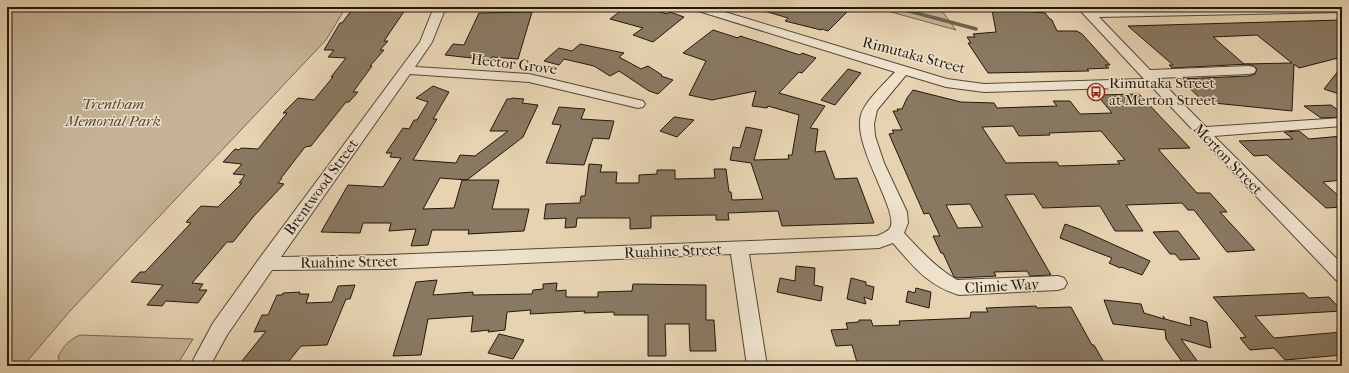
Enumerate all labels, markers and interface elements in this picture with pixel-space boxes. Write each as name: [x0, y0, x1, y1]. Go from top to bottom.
street label: Rimutaka Street: [861, 33, 968, 78]
street label: Hector Grove: [470, 50, 559, 78]
place label: Rimutaka Street at Merton Street: [1109, 74, 1217, 109]
bus stop icon: Rimutaka Street at Merton Street: [1086, 82, 1106, 102]
park label: Trentham Memorial Park: [64, 95, 161, 130]
street label: Merton Street: [1190, 120, 1267, 199]
street label: Brentwood Street: [280, 135, 362, 239]
street label: Ruahine Street: [624, 240, 723, 262]
street label: Ruahine Street: [300, 252, 399, 272]
street label: Climie Way: [964, 275, 1041, 297]

